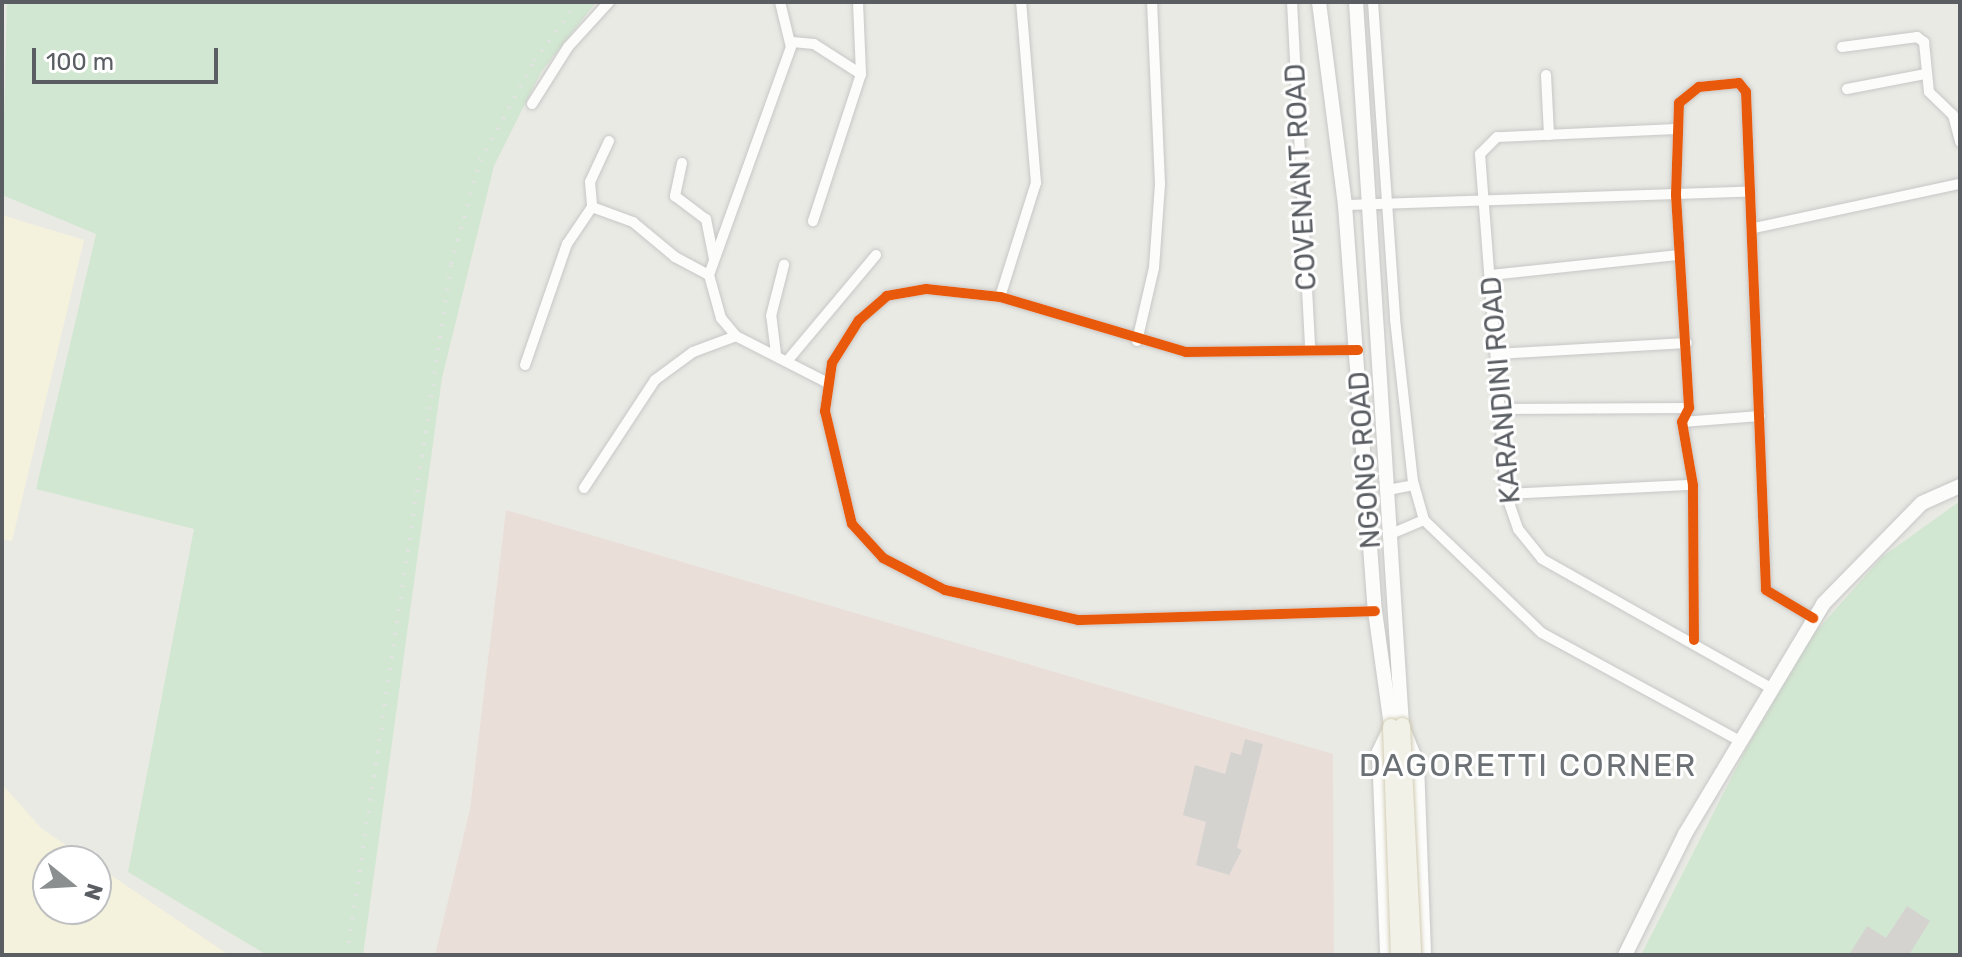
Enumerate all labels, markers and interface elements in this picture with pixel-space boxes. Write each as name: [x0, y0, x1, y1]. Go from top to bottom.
scale bar: [36, 32, 222, 82]
text: 100 m: [46, 48, 114, 76]
street label: COVENANT ROAD: [1278, 62, 1324, 292]
street label: KARANDINI ROAD: [1474, 275, 1528, 505]
street label: NGONG ROAD: [1342, 370, 1388, 550]
district label: DAGORETTI CORNER: [1359, 746, 1697, 784]
north arrow: [32, 845, 112, 925]
text: N: [78, 880, 109, 904]

